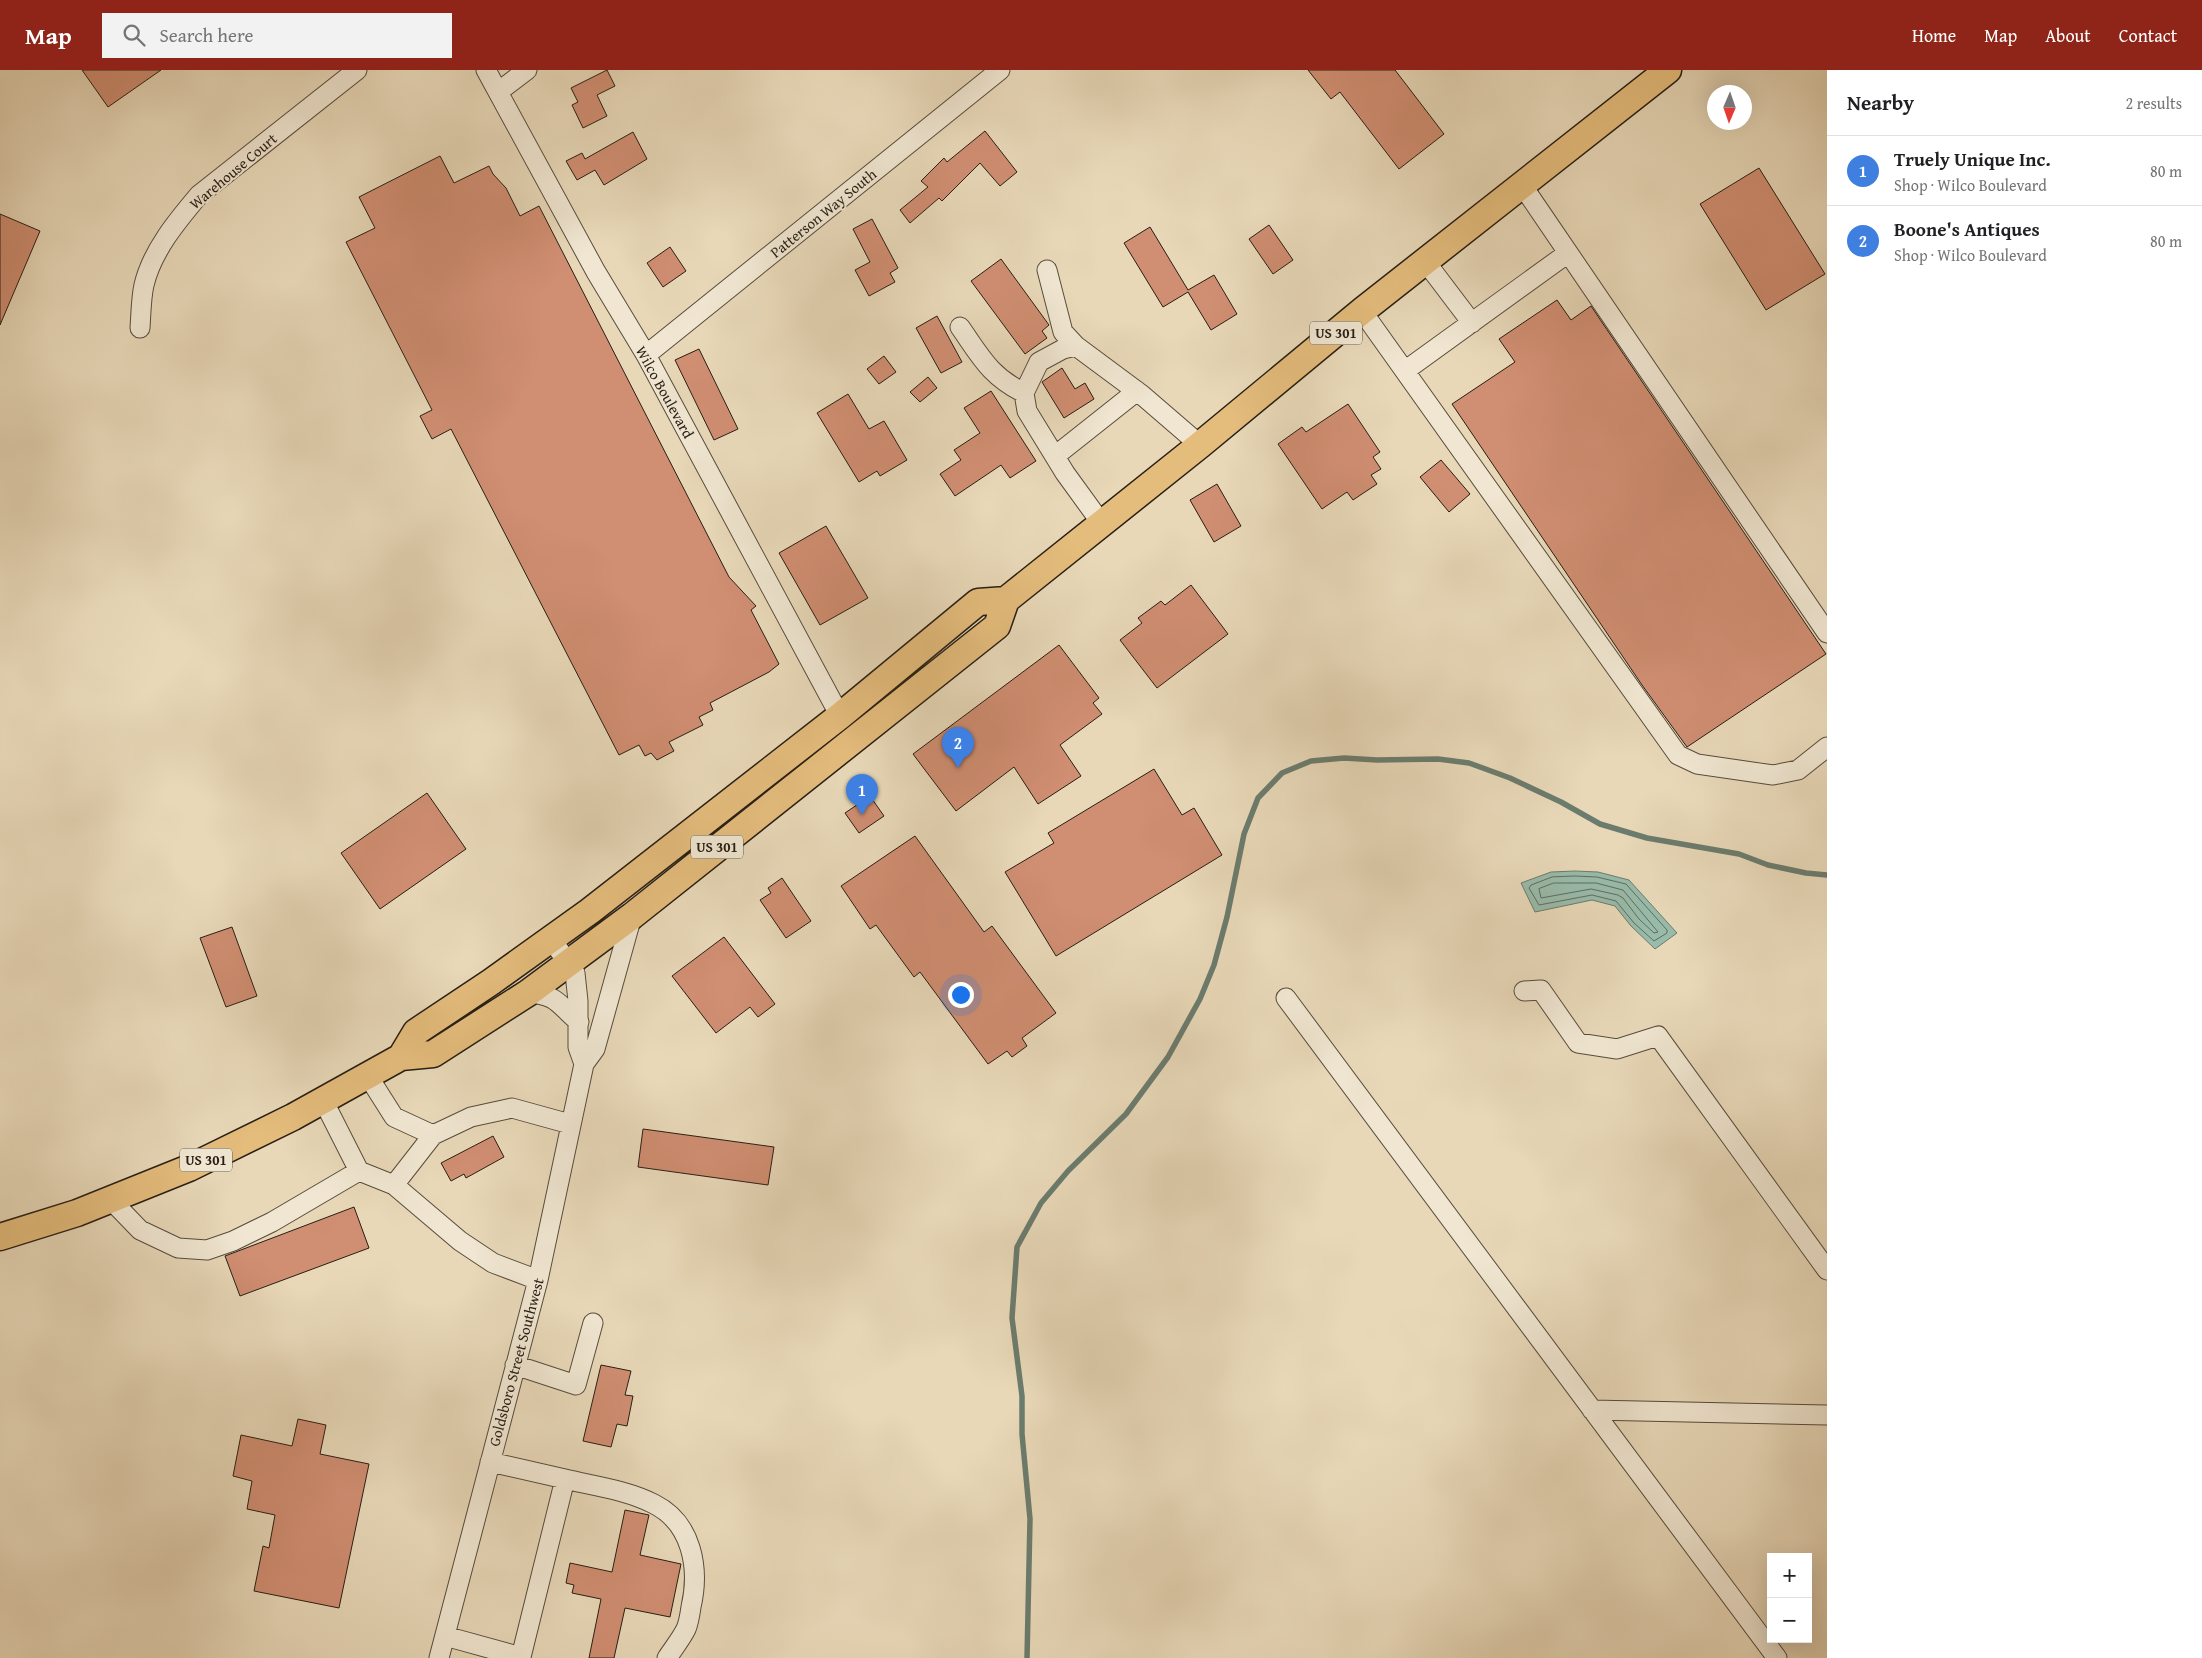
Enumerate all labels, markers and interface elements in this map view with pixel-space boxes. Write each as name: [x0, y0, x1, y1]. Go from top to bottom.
search box: [102, 13, 452, 58]
text: Map: [25, 18, 72, 53]
icon: search: [120, 21, 148, 49]
text: Search here: [160, 21, 253, 49]
text: Home: [1912, 22, 1956, 49]
text: Map: [1984, 22, 2017, 49]
text: About: [2045, 22, 2091, 49]
text: Contact: [2119, 22, 2177, 49]
north arrow: [1707, 85, 1752, 130]
text: Nearby: [1847, 87, 1914, 118]
text: 2 results: [2125, 91, 2182, 115]
street label: Warehouse Court: [185, 128, 282, 214]
text: Truely Unique Inc.: [1894, 145, 2051, 173]
text: 1: [1859, 159, 1867, 183]
text: 80 m: [2150, 159, 2182, 183]
street label: Patterson Way South: [765, 163, 881, 262]
text: Shop · Wilco Boulevard: [1894, 173, 2047, 197]
text: Boone's Antiques: [1894, 215, 2040, 243]
text: 2: [1859, 229, 1867, 253]
text: 80 m: [2150, 229, 2182, 253]
text: Shop · Wilco Boulevard: [1894, 243, 2047, 267]
road number: US 301: [1310, 322, 1362, 344]
street label: Wilco Boulevard: [631, 342, 699, 442]
pin: 2: [942, 727, 974, 768]
pin: 1: [846, 774, 878, 815]
road number: US 301: [691, 836, 743, 859]
your location: [948, 982, 974, 1008]
road number: US 301: [180, 1148, 232, 1172]
street label: Goldsboro Street Southwest: [483, 1275, 549, 1449]
map controls: [1767, 1553, 1812, 1643]
button: +: [1767, 1553, 1812, 1598]
button: −: [1767, 1598, 1812, 1643]

